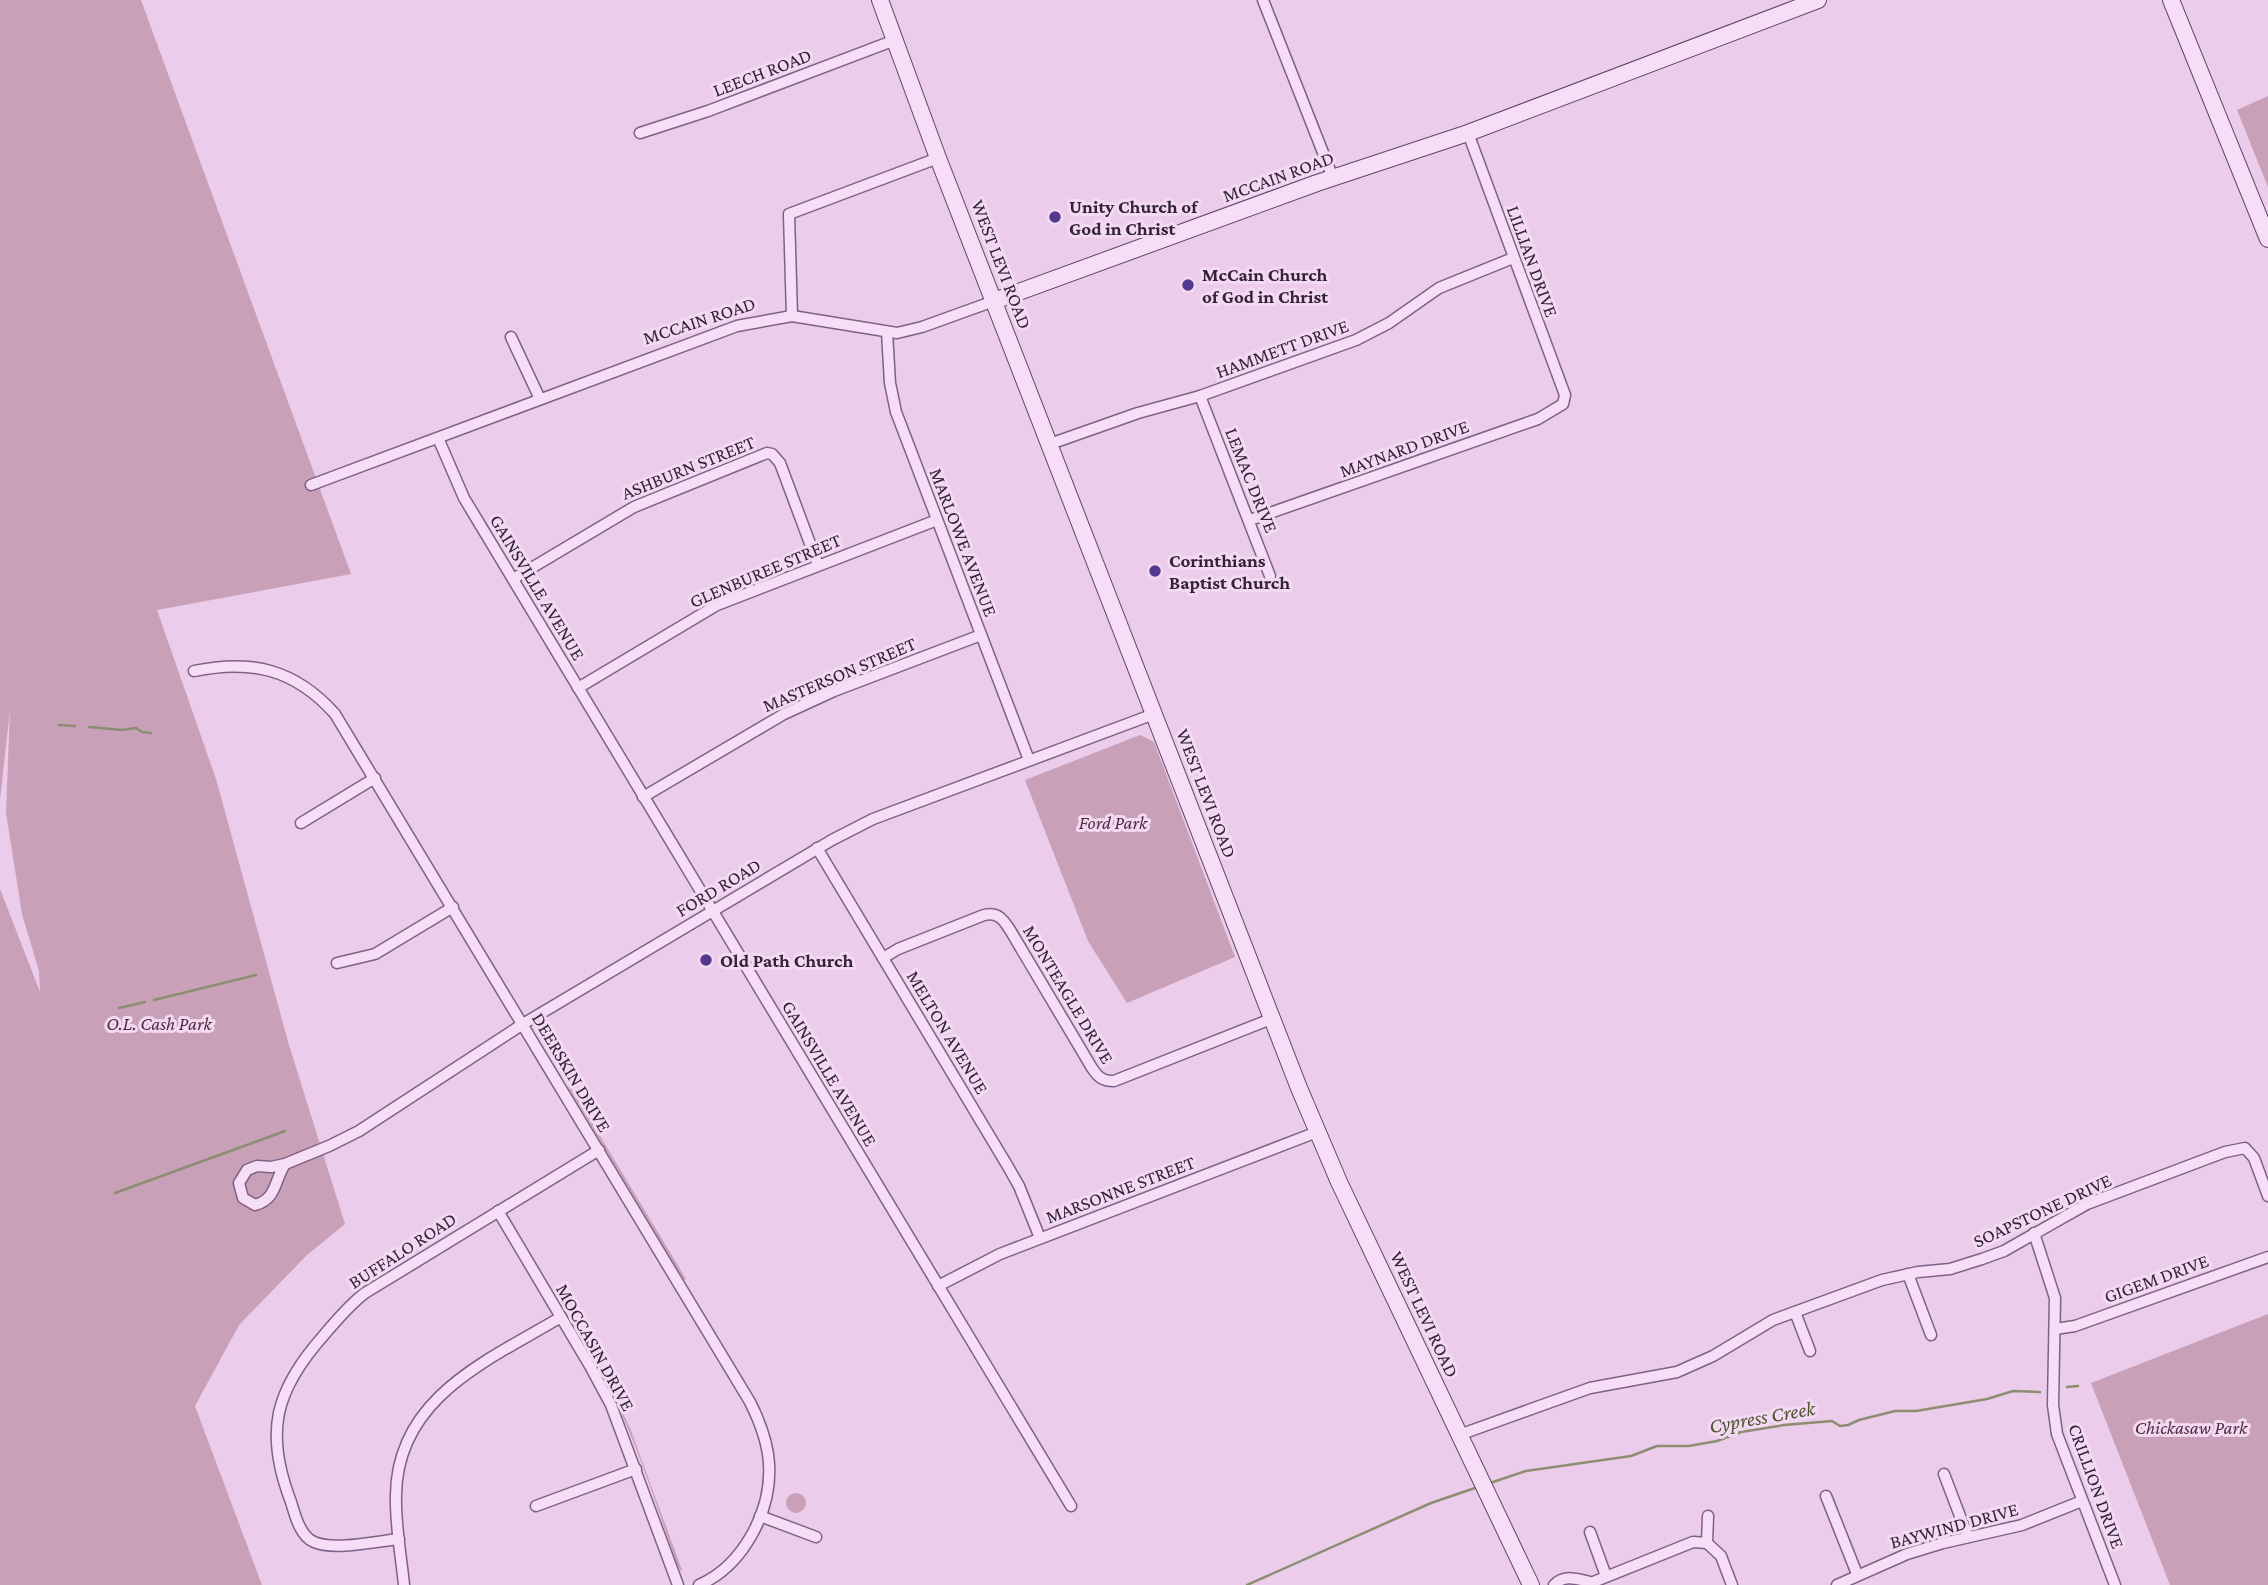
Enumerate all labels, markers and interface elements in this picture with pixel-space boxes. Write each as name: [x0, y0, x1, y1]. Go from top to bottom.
street label: LEECH ROAD: [710, 44, 814, 101]
street label: MCCAIN ROAD: [1220, 147, 1337, 206]
place label: Unity Church of God in Christ: [1069, 196, 1199, 239]
street label: WEST LEVI ROAD: [967, 197, 1036, 332]
street label: LILLIAN DRIVE: [1503, 203, 1562, 320]
marker: Unity Church of God in Christ: [1047, 209, 1063, 225]
place label: McCain Church of God in Christ: [1202, 264, 1328, 307]
marker: McCain Church of God in Christ: [1180, 277, 1196, 293]
street label: MCCAIN ROAD: [640, 292, 758, 349]
street label: HAMMETT DRIVE: [1213, 315, 1351, 382]
street label: MAYNARD DRIVE: [1337, 415, 1472, 482]
street label: LEMAC DRIVE: [1221, 425, 1282, 536]
street label: ASHBURN STREET: [618, 431, 759, 504]
street label: MARLOWE AVENUE: [926, 465, 1001, 619]
street label: GAINSVILLE AVENUE: [486, 511, 589, 664]
street label: GLENBUREE STREET: [686, 529, 845, 612]
place label: Corinthians Baptist Church: [1169, 550, 1290, 593]
marker: Corinthians Baptist Church: [1147, 563, 1163, 579]
street label: MASTERSON STREET: [759, 632, 920, 716]
street label: WEST LEVI ROAD: [1172, 726, 1241, 861]
park label: Ford Park: [1079, 812, 1148, 833]
street label: FORD ROAD: [672, 854, 764, 921]
street label: MONTEAGLE DRIVE: [1019, 921, 1118, 1067]
place label: Old Path Church: [720, 950, 853, 971]
marker: Old Path Church: [698, 952, 714, 968]
street label: MELTON AVENUE: [902, 967, 993, 1098]
street label: GAINSVILLE AVENUE: [778, 997, 881, 1150]
street label: DEERSKIN DRIVE: [528, 1009, 615, 1136]
park label: O.L. Cash Park: [106, 1013, 212, 1034]
street label: MARSONNE STREET: [1043, 1151, 1198, 1228]
street label: SOAPSTONE DRIVE: [1970, 1169, 2115, 1252]
street label: BUFFALO ROAD: [345, 1208, 460, 1293]
street label: WEST LEVI ROAD: [1386, 1248, 1463, 1381]
street label: GIGEM DRIVE: [2101, 1250, 2211, 1307]
street label: MOCCASIN DRIVE: [552, 1280, 639, 1414]
water label: Cypress Creek: [1707, 1396, 1818, 1438]
park label: Chickasaw Park: [2135, 1417, 2248, 1438]
street label: CRILLION DRIVE: [2064, 1421, 2129, 1551]
street label: BAYWIND DRIVE: [1888, 1498, 2021, 1553]

